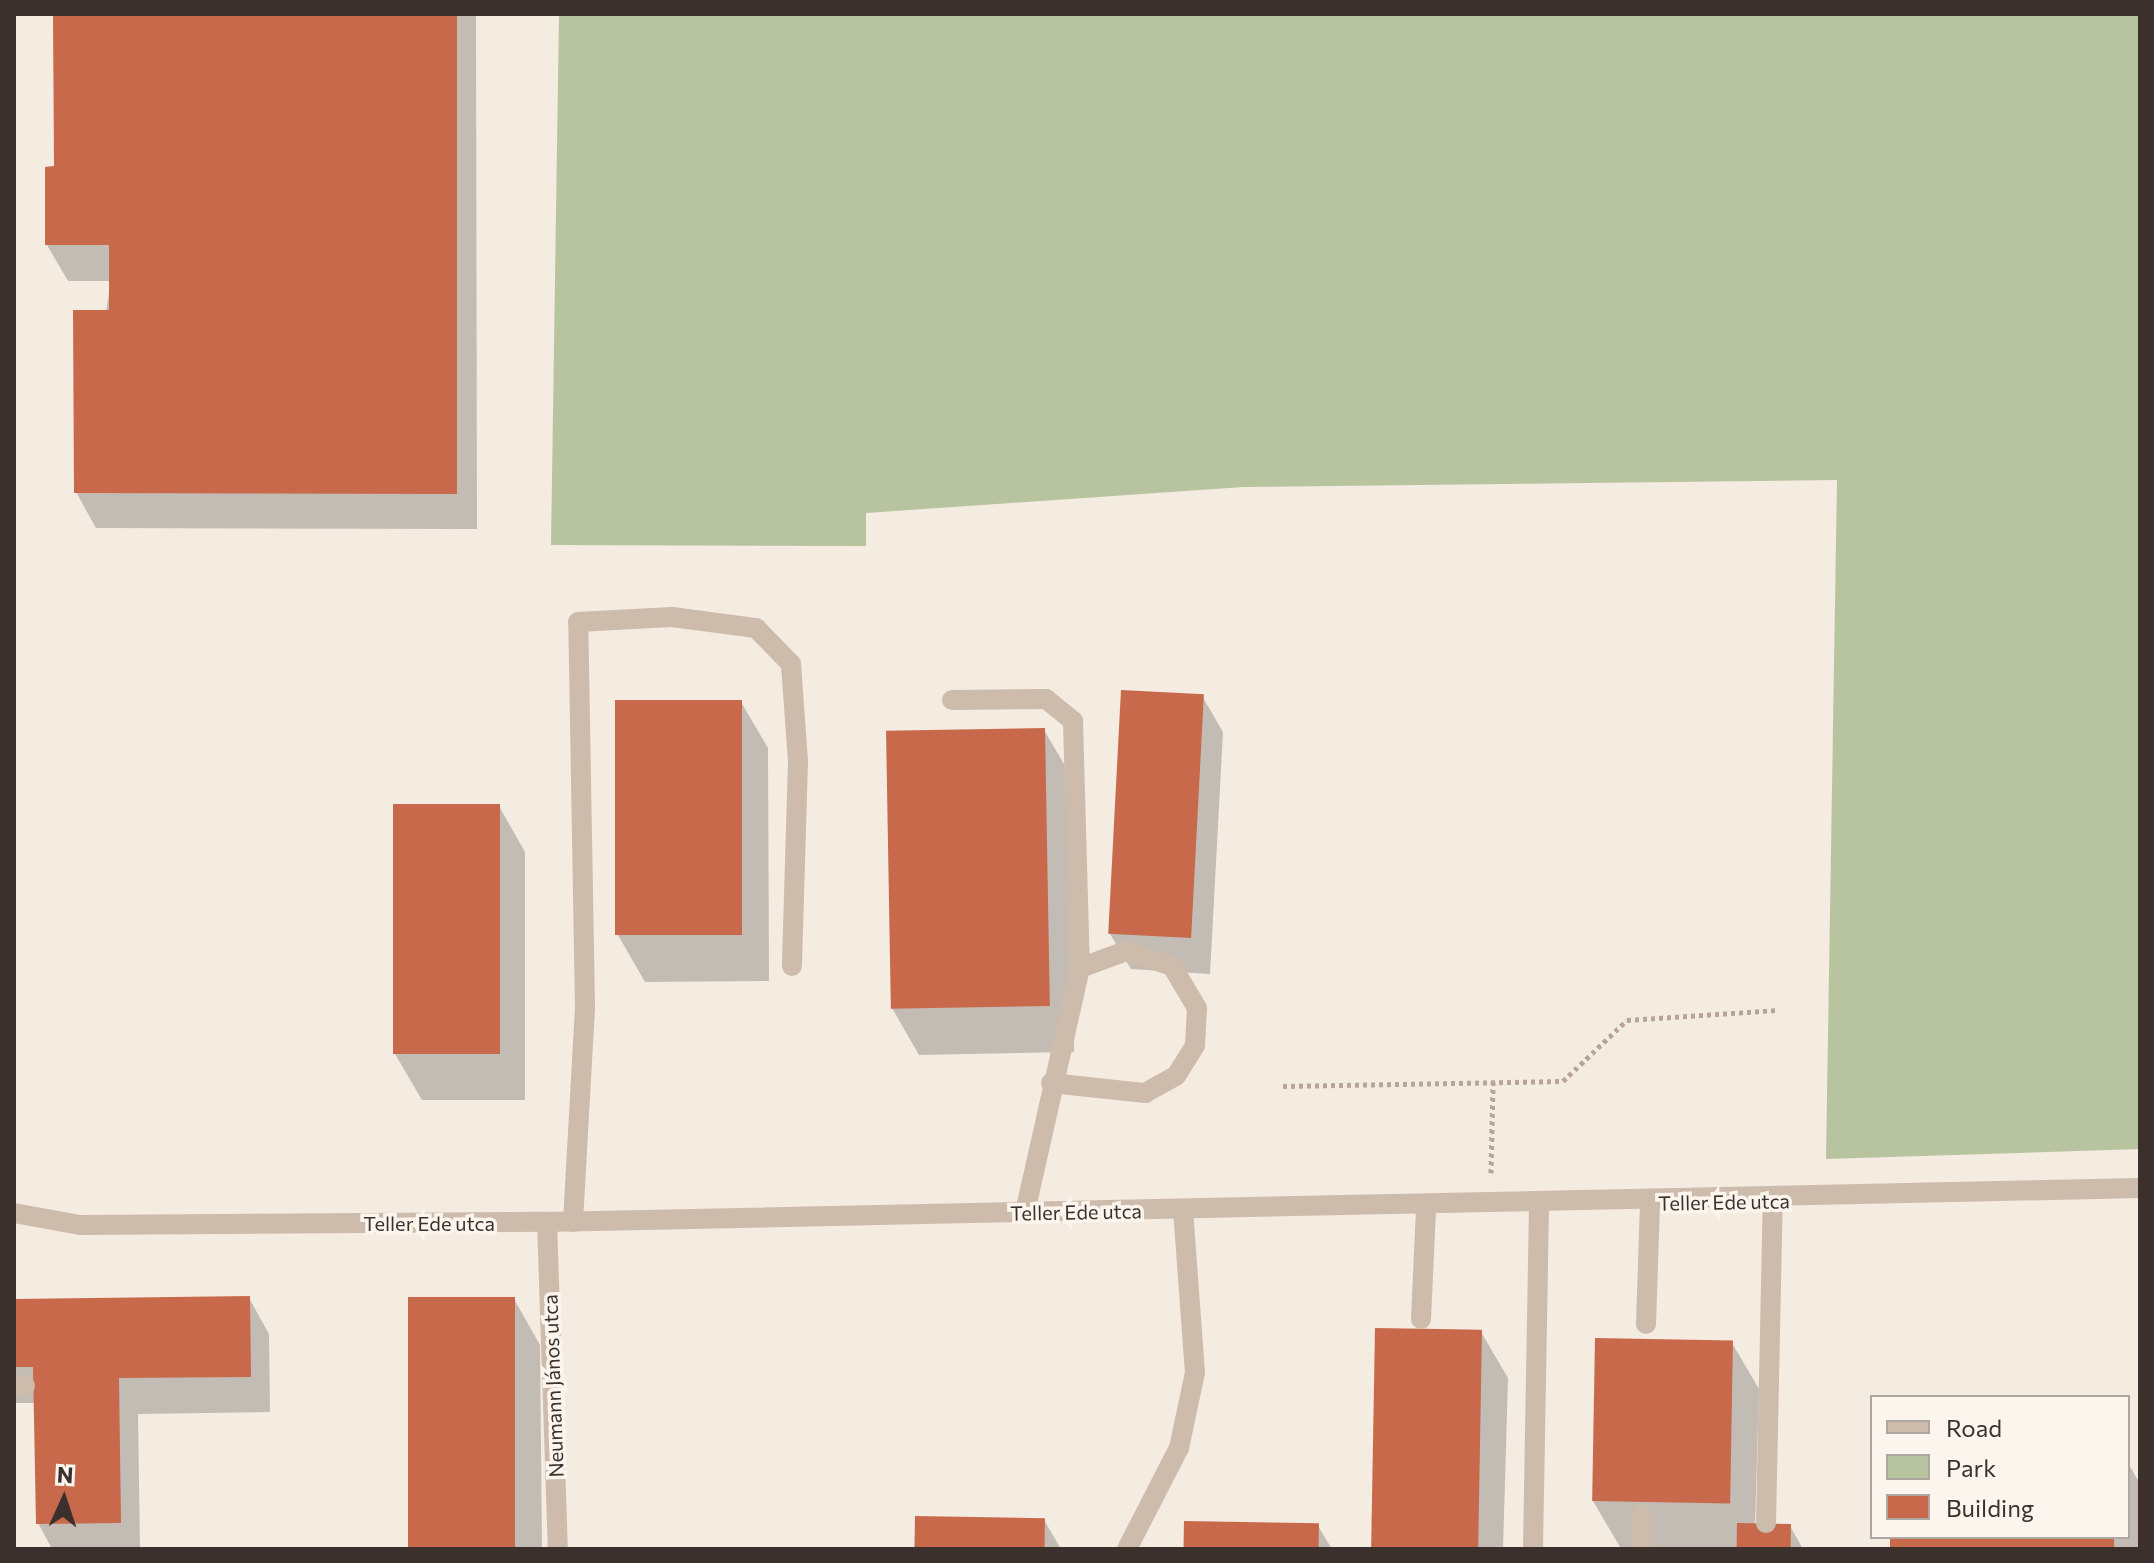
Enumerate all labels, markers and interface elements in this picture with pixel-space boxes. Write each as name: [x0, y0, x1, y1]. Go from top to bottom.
street label: Teller Ede utca: [1658, 1189, 1790, 1215]
street label: Teller Ede utca: [1010, 1199, 1142, 1225]
street label: Teller Ede utca: [363, 1211, 495, 1235]
street label: Neumann János utca: [538, 1294, 568, 1478]
legend: [1870, 1395, 2130, 1539]
text: Road: [1946, 1413, 2002, 1442]
text: Park: [1946, 1453, 1996, 1482]
north arrow: [24, 1459, 104, 1539]
text: N: [56, 1461, 74, 1488]
text: Building: [1946, 1493, 2034, 1522]

